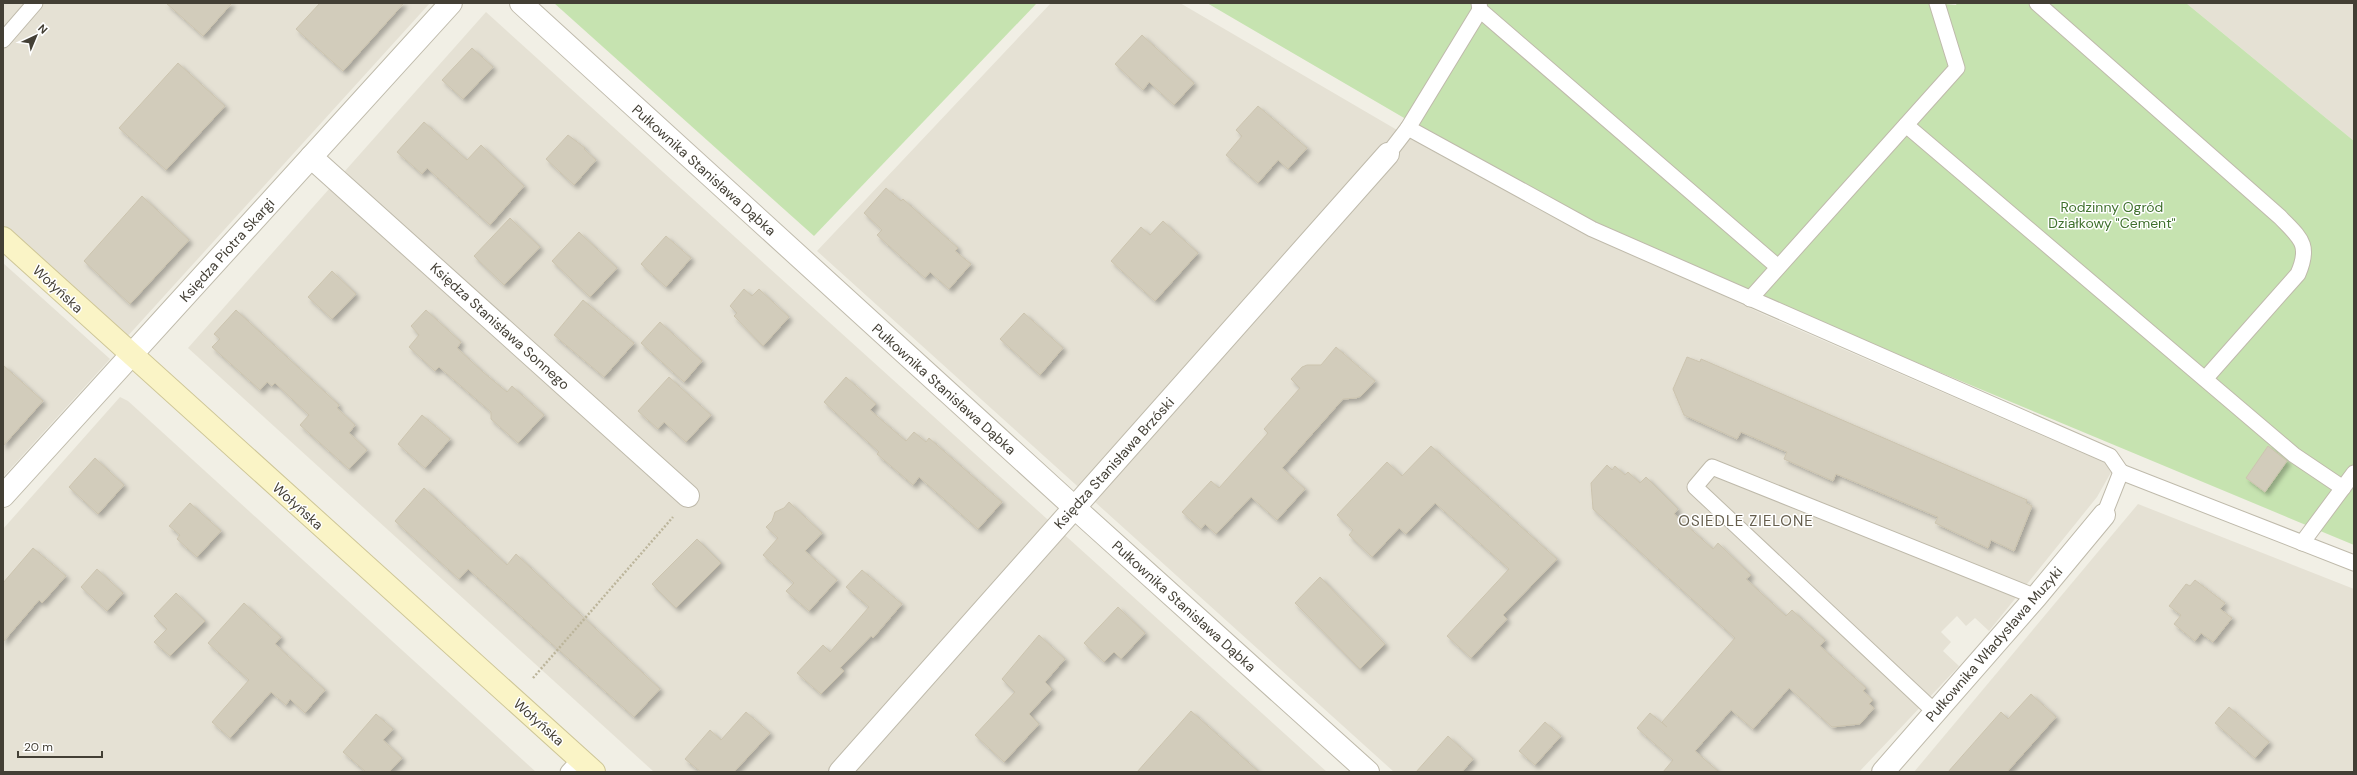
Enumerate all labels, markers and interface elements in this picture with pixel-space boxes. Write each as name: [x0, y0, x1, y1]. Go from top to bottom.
north arrow: [16, 16, 56, 56]
text: N: [35, 21, 51, 37]
street label: Pułkownika Stanisława Dąbka: [628, 101, 780, 239]
street label: Księdza Piotra Skargi: [176, 194, 278, 306]
park label: Rodzinny Ogród Działkowy "Cement": [2048, 198, 2176, 232]
street label: Księdza Stanisława Sonnego: [427, 259, 573, 393]
street label: Wołyńska: [29, 261, 87, 317]
street label: Pułkownika Stanisława Dąbka: [868, 320, 1020, 458]
street label: Księdza Stanisława Brzóski: [1050, 393, 1178, 533]
street label: Wołyńska: [269, 479, 327, 533]
district label: OSIEDLE ZIELONE: [1678, 511, 1814, 531]
street label: Pułkownika Stanisława Dąbka: [1108, 537, 1260, 675]
street label: Pułkownika Władysława Muzyki: [1922, 563, 2066, 725]
street label: Wołyńska: [510, 695, 568, 749]
scale bar: [18, 733, 102, 759]
text: 20 m: [24, 739, 53, 755]

